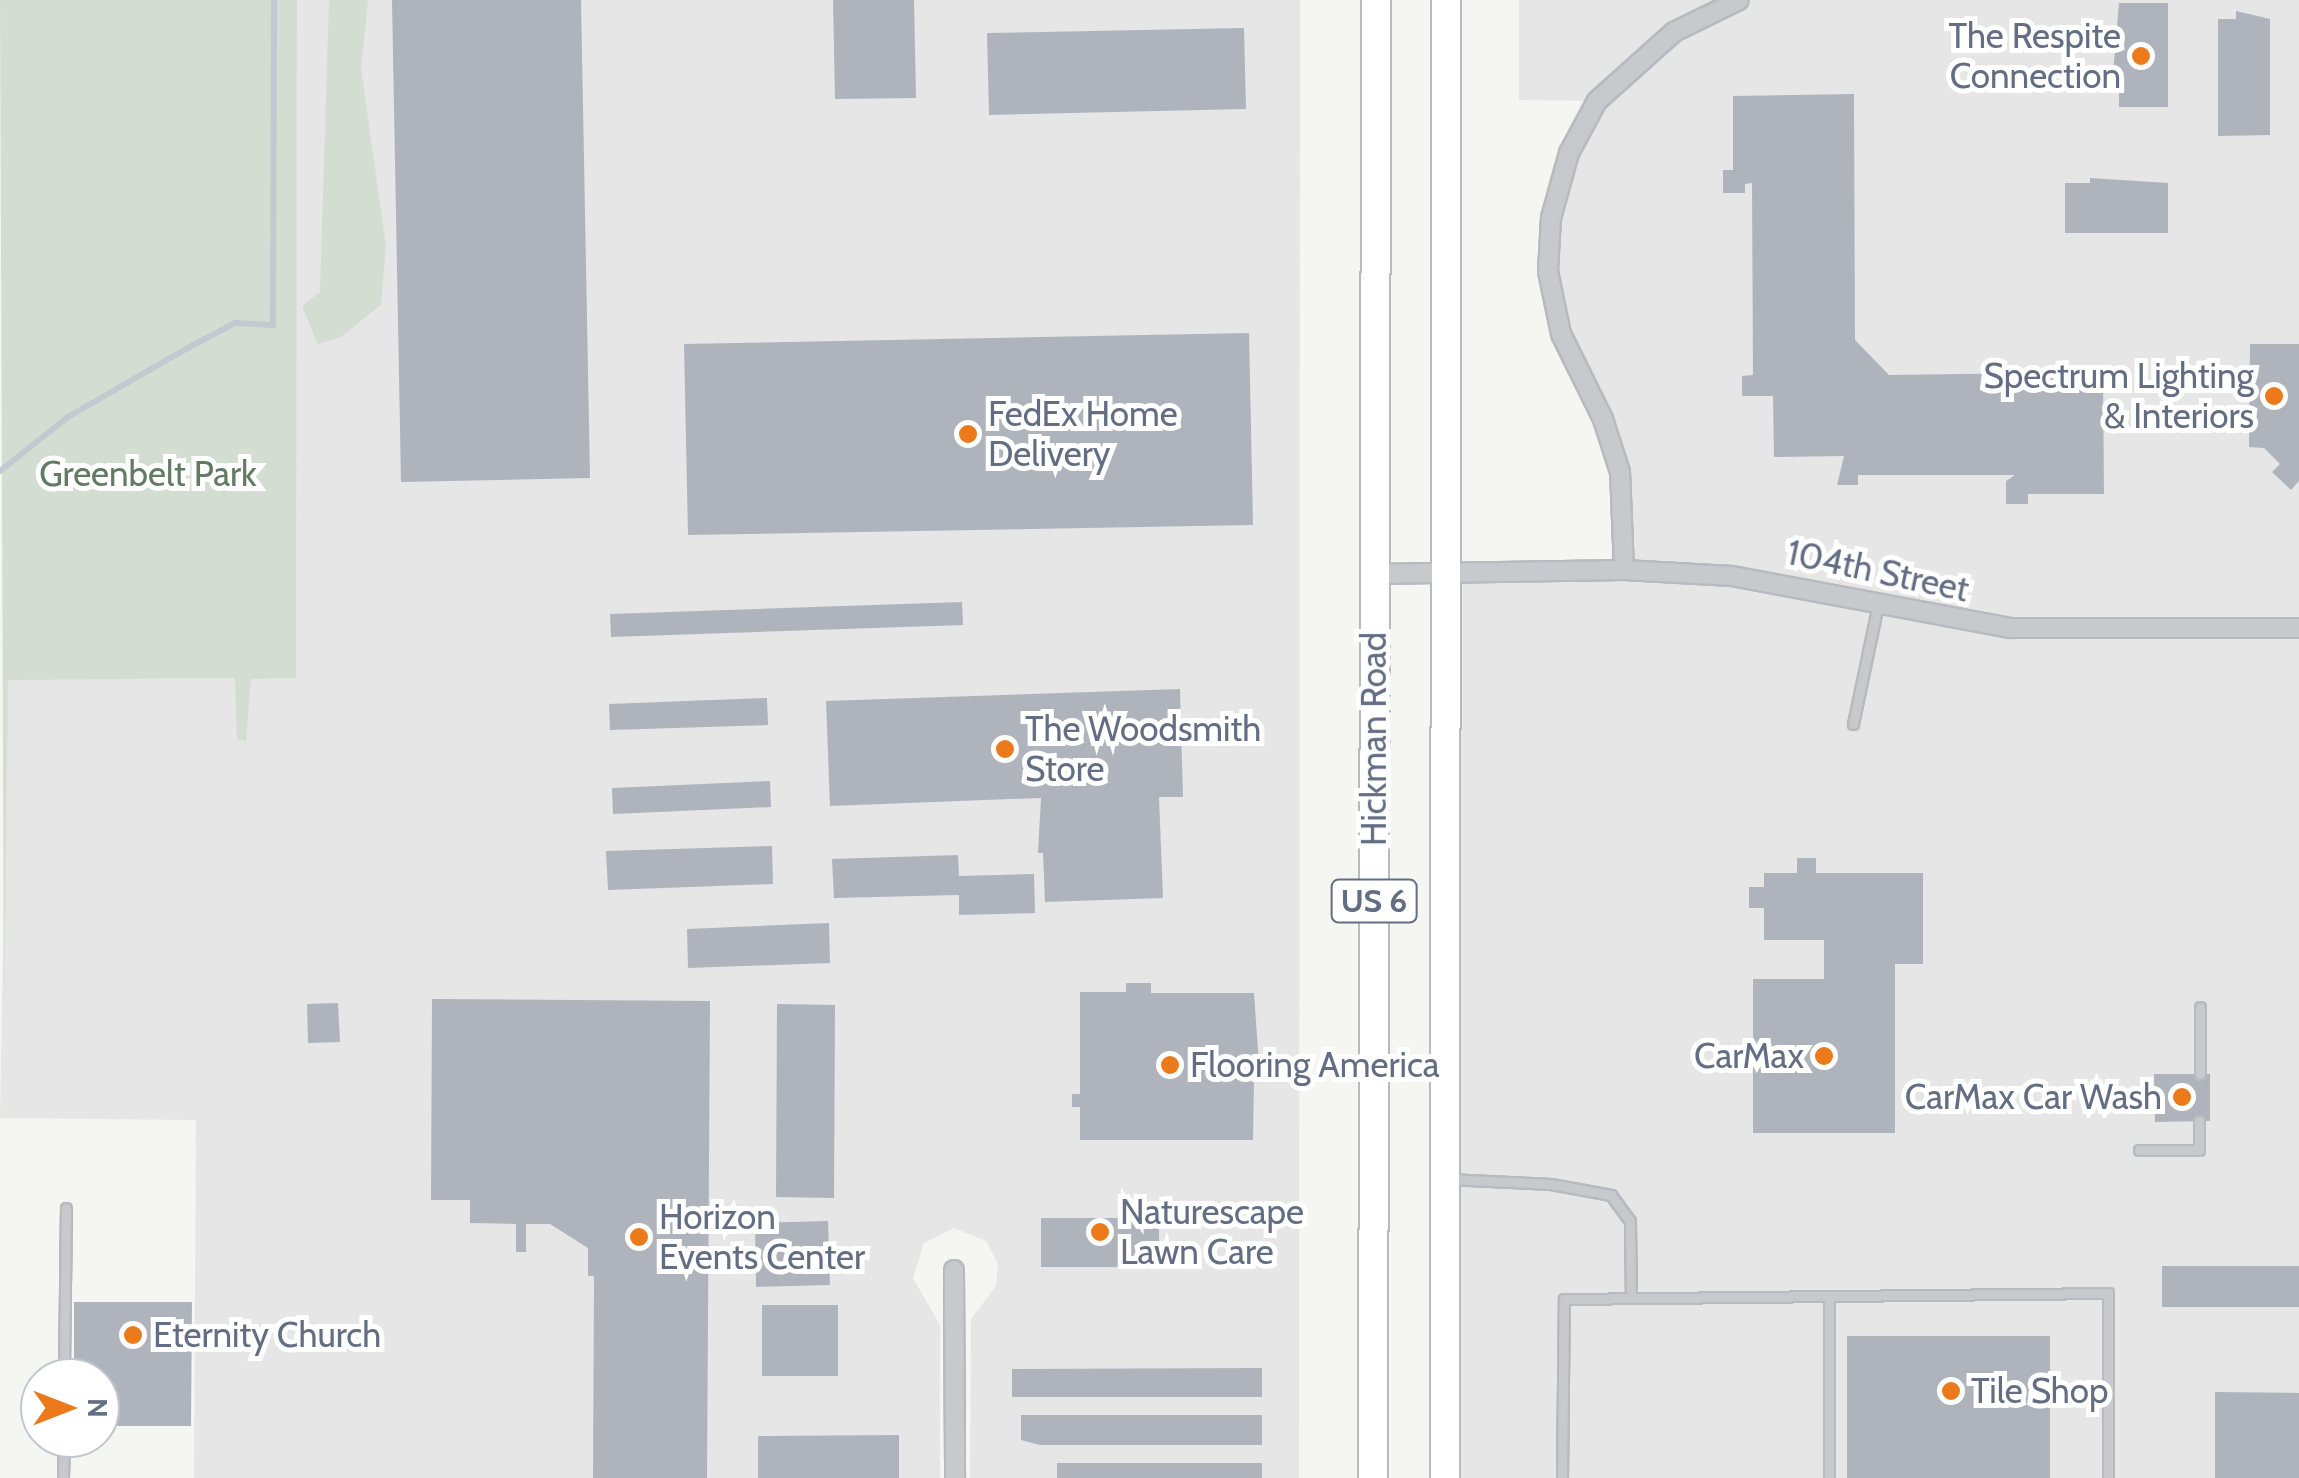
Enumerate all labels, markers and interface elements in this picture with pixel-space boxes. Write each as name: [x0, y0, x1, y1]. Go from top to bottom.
place label: The Respite Connection: [1948, 15, 2121, 97]
marker: The Respite Connection: [2130, 45, 2152, 67]
place label: Spectrum Lighting & Interiors: [1983, 355, 2254, 437]
marker: Spectrum Lighting & Interiors: [2263, 385, 2285, 407]
place label: FedEx Home Delivery: [988, 393, 1178, 475]
marker: FedEx Home Delivery: [957, 423, 979, 445]
park label: Greenbelt Park: [39, 453, 257, 495]
street label: 104th Street: [1783, 531, 1973, 611]
street label: Hickman Road: [1353, 632, 1395, 846]
place label: The Woodsmith Store: [1025, 708, 1261, 790]
marker: The Woodsmith Store: [994, 738, 1016, 760]
road number: US 6: [1329, 874, 1419, 928]
place label: CarMax: [1694, 1035, 1804, 1077]
place label: Flooring America: [1190, 1044, 1440, 1086]
marker: CarMax: [1813, 1045, 1835, 1067]
marker: Flooring America: [1159, 1054, 1181, 1076]
place label: CarMax Car Wash: [1905, 1076, 2162, 1118]
marker: CarMax Car Wash: [2171, 1086, 2193, 1108]
place label: Naturescape Lawn Care: [1120, 1191, 1304, 1273]
place label: Horizon Events Center: [659, 1196, 865, 1278]
marker: Naturescape Lawn Care: [1089, 1221, 1111, 1243]
marker: Horizon Events Center: [628, 1226, 650, 1248]
place label: Eternity Church: [153, 1314, 381, 1356]
marker: Eternity Church: [122, 1324, 144, 1346]
north arrow: [20, 1358, 120, 1458]
place label: Tile Shop: [1971, 1370, 2109, 1412]
marker: Tile Shop: [1940, 1380, 1962, 1402]
text: N: [81, 1398, 115, 1418]

